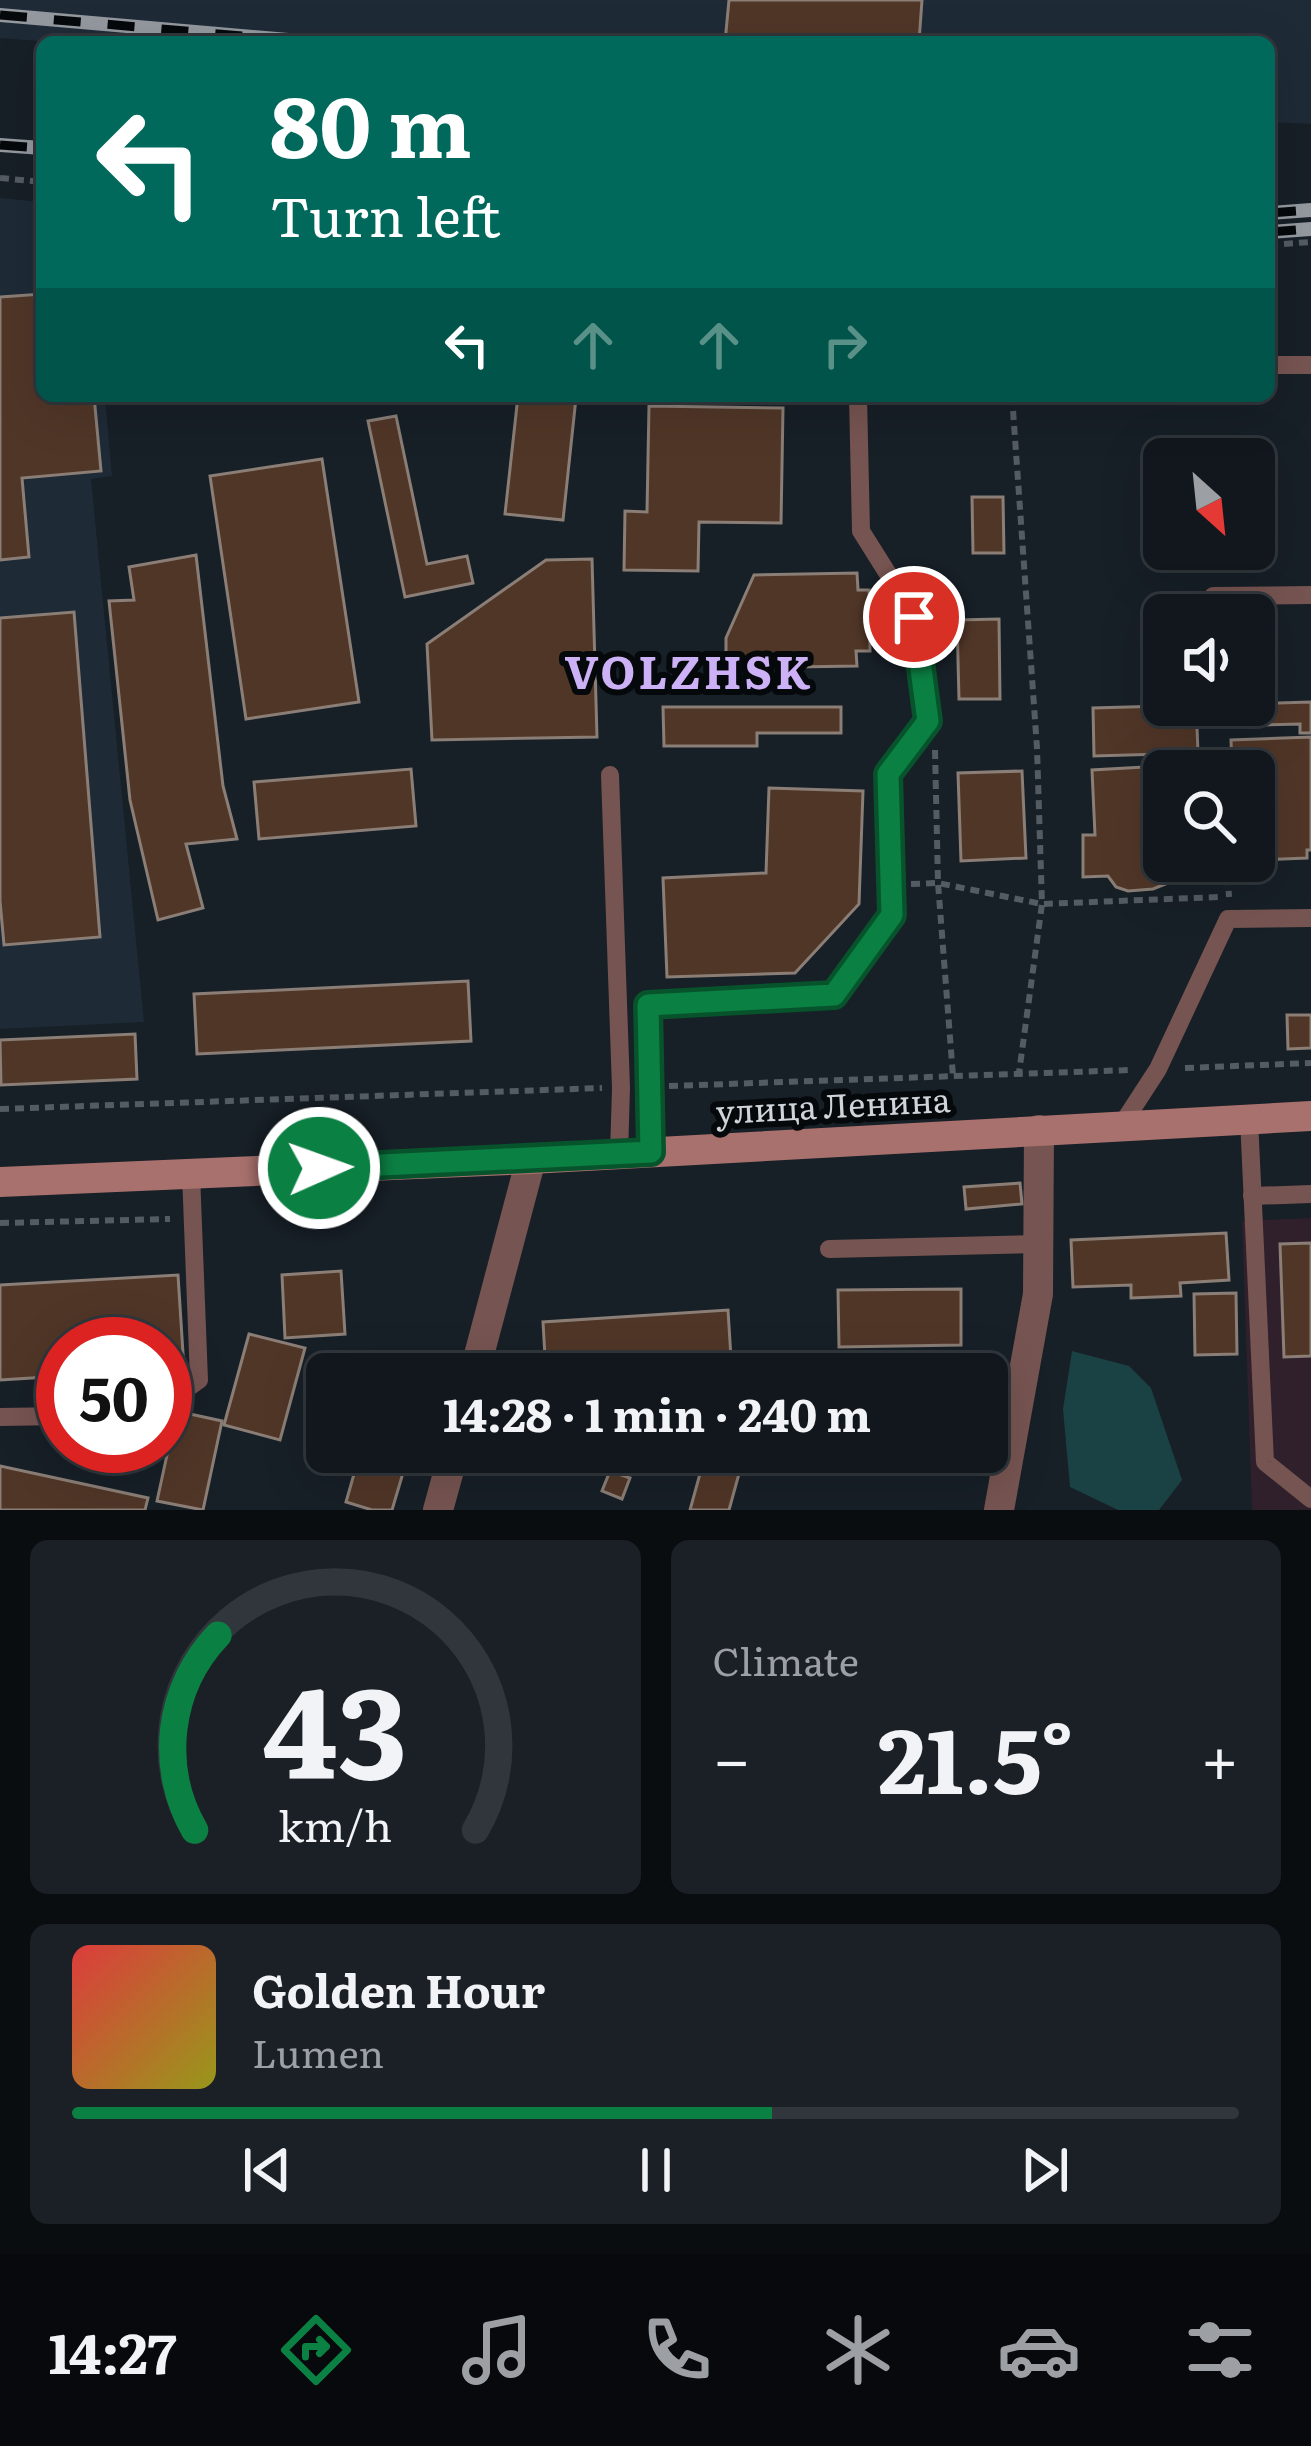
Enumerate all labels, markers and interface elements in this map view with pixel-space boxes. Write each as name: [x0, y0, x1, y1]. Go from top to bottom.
text: 80 m: [270, 59, 472, 184]
icon: left: [72, 84, 228, 240]
text: Turn left: [270, 173, 501, 254]
icon: left: [434, 312, 500, 378]
icon: ahead: [560, 312, 626, 378]
icon: ahead: [686, 312, 752, 378]
icon: right: [812, 312, 878, 378]
north arrow: [1143, 438, 1275, 570]
map controls: [1143, 438, 1275, 882]
pin: [863, 566, 965, 668]
icon: arrive: [881, 584, 947, 650]
button: sound: [1143, 594, 1275, 726]
district label: VOLZHSK: [565, 636, 813, 703]
button: search: [1143, 750, 1275, 882]
street label: улица Ленина: [714, 1073, 952, 1134]
position arrow: [256, 1105, 382, 1231]
speed limit sign: 50: [36, 1317, 192, 1473]
text: 14:28 · 1 min · 240 m: [443, 1379, 871, 1446]
text: Climate: [713, 1630, 859, 1688]
text: 43: [263, 1632, 408, 1817]
text: 21.5°: [878, 1688, 1074, 1822]
text: −: [713, 1706, 751, 1804]
text: +: [1201, 1706, 1239, 1804]
text: km/h: [278, 1792, 392, 1855]
text: Golden Hour: [252, 1955, 545, 2022]
text: Lumen: [252, 2022, 384, 2080]
icon: previous: [234, 2137, 300, 2203]
icon: pause: [623, 2137, 689, 2203]
icon: next: [1012, 2137, 1078, 2203]
icon: directions: [274, 2308, 358, 2392]
icon: music: [455, 2308, 539, 2392]
icon: phone: [635, 2308, 719, 2392]
icon: climate: [816, 2308, 900, 2392]
icon: car: [997, 2308, 1081, 2392]
icon: filters: [1178, 2308, 1262, 2392]
text: 14:27: [48, 2310, 177, 2391]

